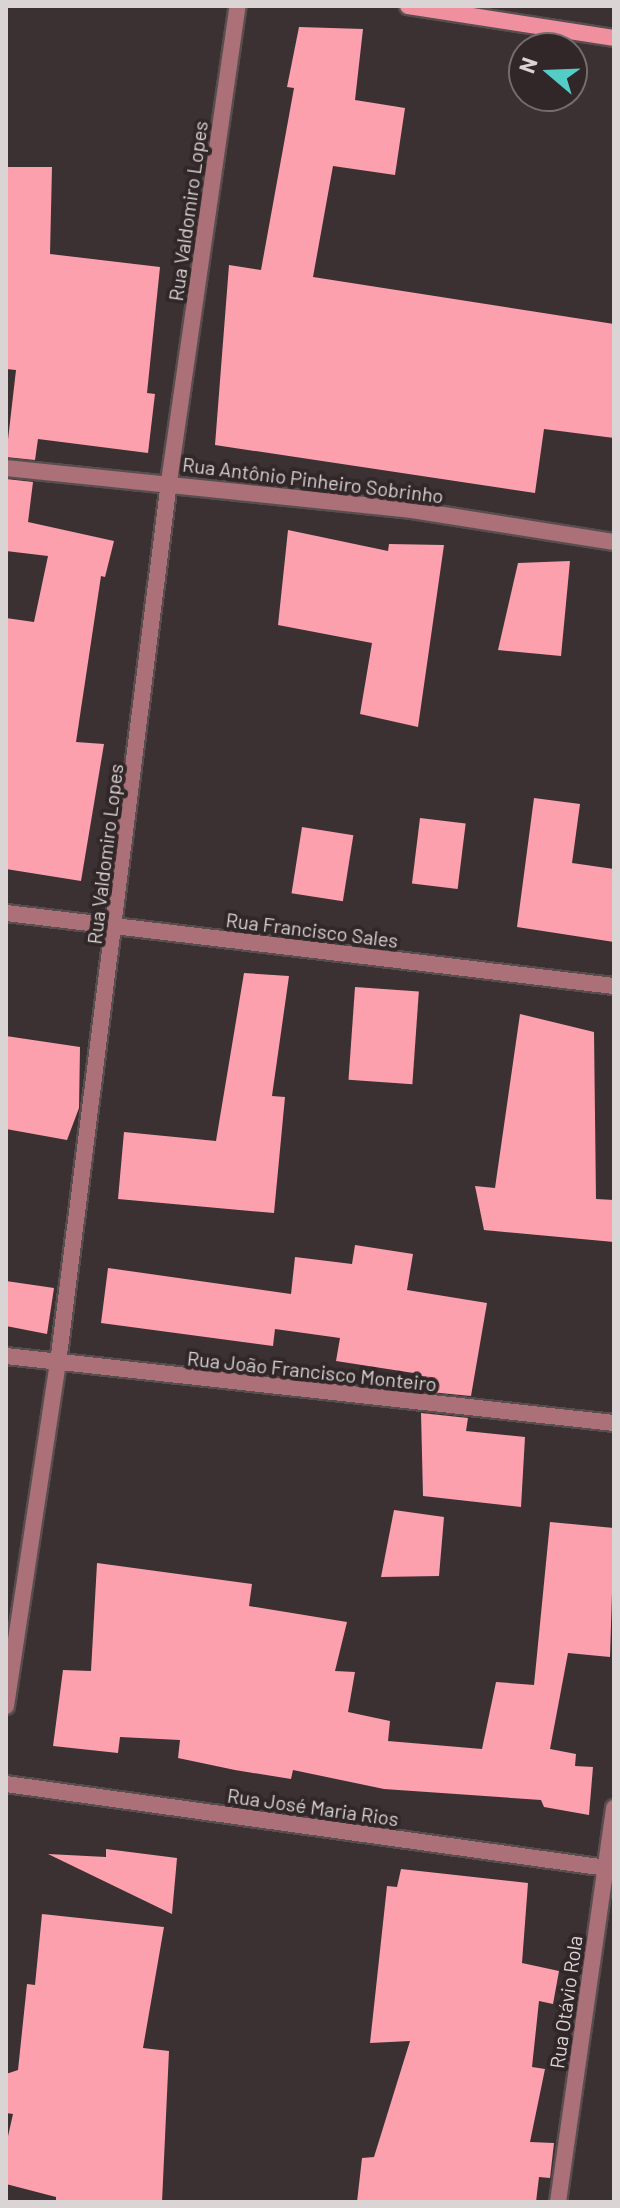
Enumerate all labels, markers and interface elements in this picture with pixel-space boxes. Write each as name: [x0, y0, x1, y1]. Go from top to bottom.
north arrow: [508, 32, 588, 112]
text: N: [513, 54, 542, 76]
street label: Rua Valdomiro Lopes: [163, 119, 213, 303]
street label: Rua Antônio Pinheiro Sobrinho: [181, 452, 445, 508]
street label: Rua Valdomiro Lopes: [82, 762, 128, 946]
street label: Rua Francisco Sales: [225, 908, 399, 952]
street label: Rua João Francisco Monteiro: [186, 1346, 438, 1396]
street label: Rua José Maria Rios: [226, 1783, 400, 1831]
street label: Rua Otávio Rola: [545, 1934, 587, 2070]

